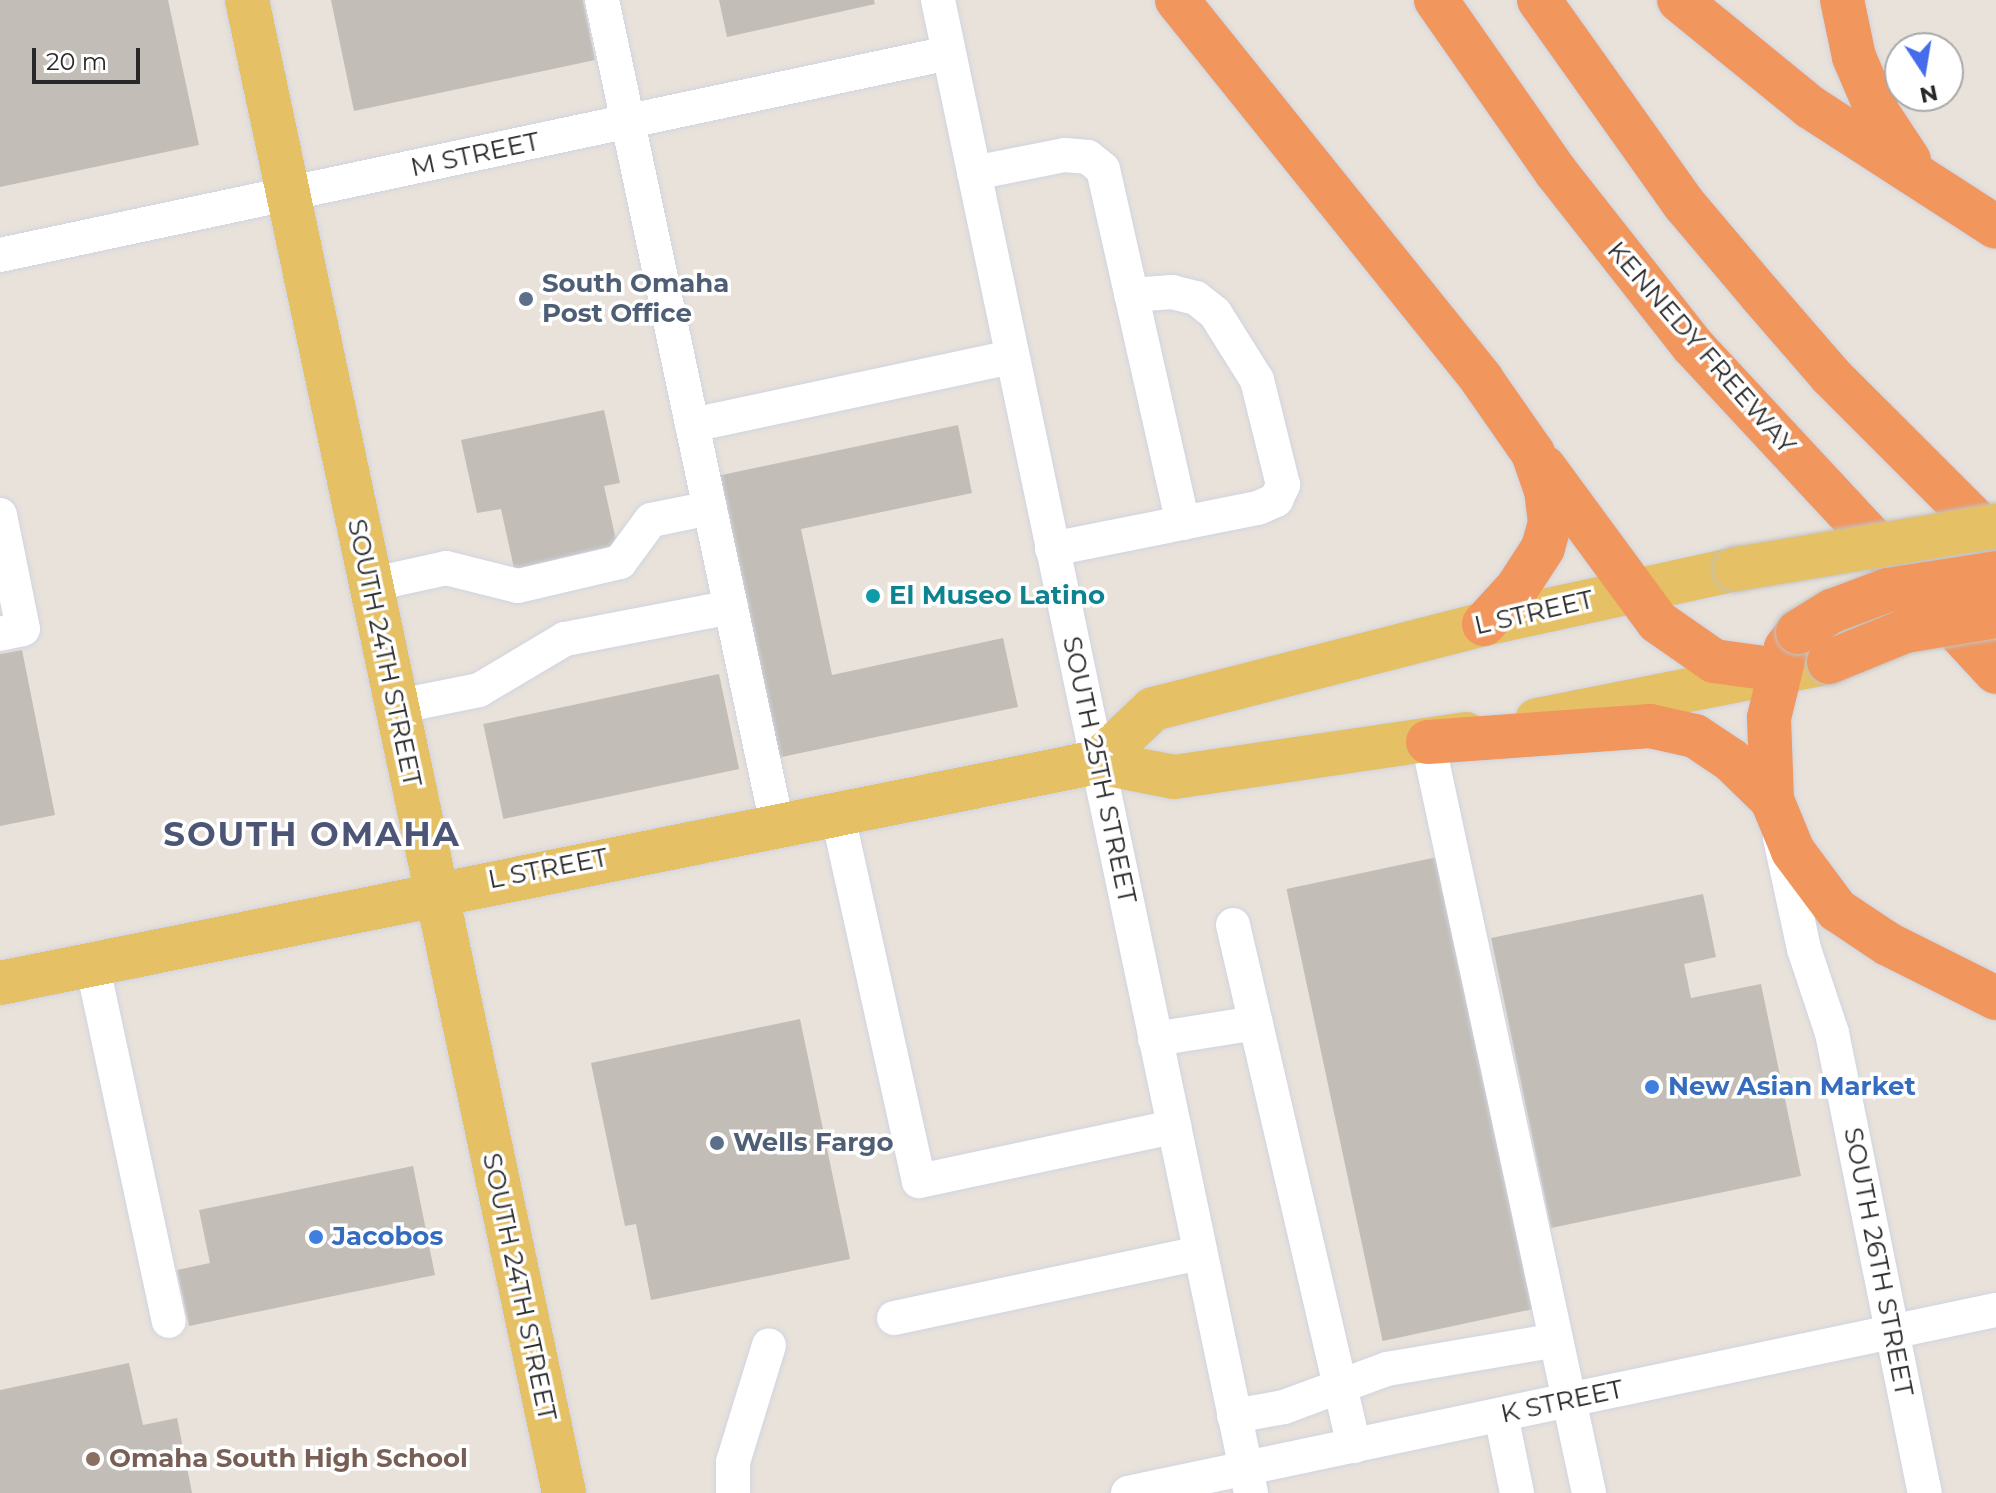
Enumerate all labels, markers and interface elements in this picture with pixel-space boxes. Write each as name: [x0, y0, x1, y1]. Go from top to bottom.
scale bar: [36, 32, 144, 82]
north arrow: [1884, 32, 1964, 112]
text: 20 m: [46, 47, 107, 76]
text: N: [1917, 79, 1940, 109]
street label: M STREET: [408, 126, 542, 184]
street label: KENNEDY FREEWAY: [1600, 235, 1802, 461]
place label: South Omaha Post Office: [542, 268, 729, 330]
marker: South Omaha Post Office: [517, 290, 535, 308]
street label: SOUTH 24TH STREET: [340, 516, 428, 790]
place label: El Museo Latino: [889, 580, 1105, 612]
street label: L STREET: [1471, 584, 1597, 642]
marker: El Museo Latino: [864, 587, 882, 605]
street label: SOUTH 25TH STREET: [1055, 634, 1143, 906]
district label: SOUTH OMAHA: [163, 815, 461, 855]
street label: L STREET: [485, 842, 611, 896]
place label: New Asian Market: [1668, 1071, 1916, 1103]
marker: New Asian Market: [1643, 1078, 1661, 1096]
street label: SOUTH 26TH STREET: [1837, 1125, 1919, 1399]
place label: Wells Fargo: [733, 1127, 894, 1159]
marker: Wells Fargo: [708, 1134, 726, 1152]
street label: SOUTH 24TH STREET: [475, 1150, 563, 1424]
place label: Jacobos: [332, 1221, 443, 1253]
marker: Jacobos: [307, 1228, 325, 1246]
street label: K STREET: [1498, 1374, 1626, 1430]
place label: Omaha South High School: [109, 1443, 468, 1475]
marker: Omaha South High School: [84, 1450, 102, 1468]

